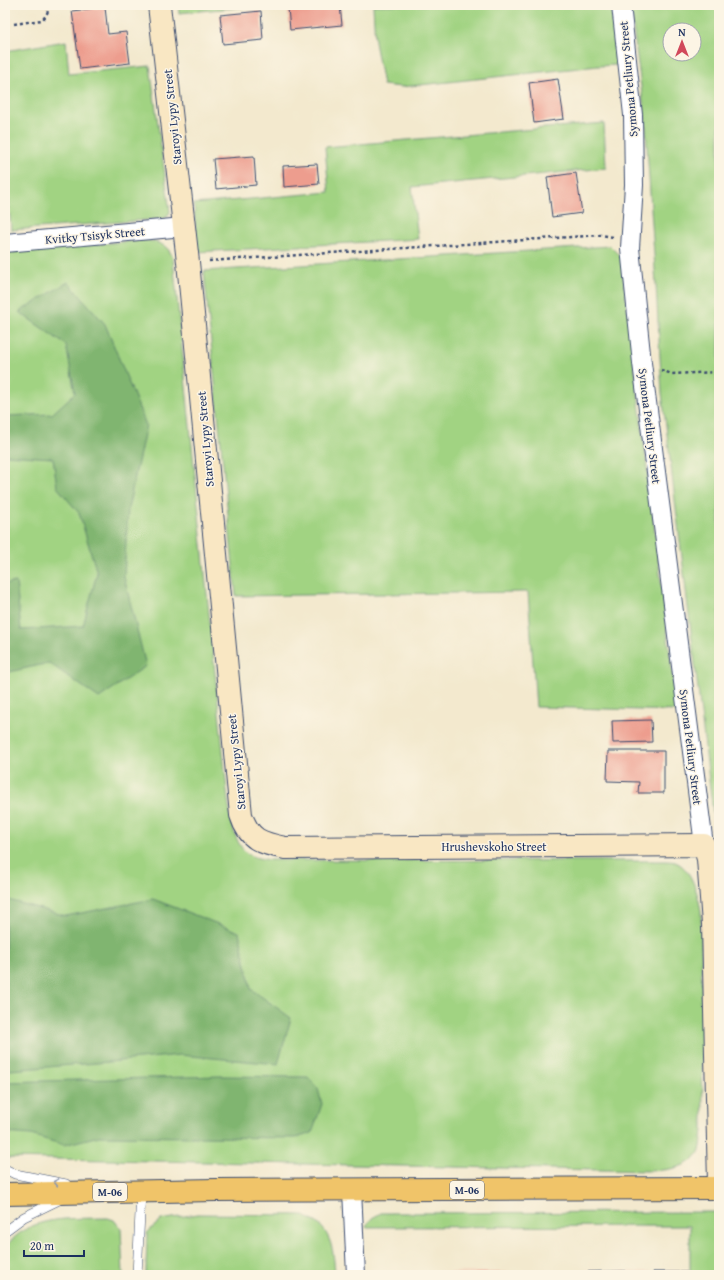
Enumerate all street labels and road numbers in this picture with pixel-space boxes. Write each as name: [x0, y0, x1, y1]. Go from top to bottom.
street label: Symona Petliury Street: [614, 20, 642, 138]
street label: Staroyi Lypy Street: [158, 68, 185, 166]
street label: Kvitky Tsisyk Street: [44, 222, 146, 248]
street label: Symona Petliury Street: [634, 367, 666, 485]
street label: Staroyi Lypy Street: [192, 390, 218, 488]
street label: Symona Petliury Street: [675, 688, 707, 806]
street label: Staroyi Lypy Street: [222, 713, 249, 811]
street label: Hrushevskoho Street: [441, 838, 547, 855]
road number: М-06: [450, 1181, 484, 1199]
road number: М-06: [93, 1183, 127, 1201]

